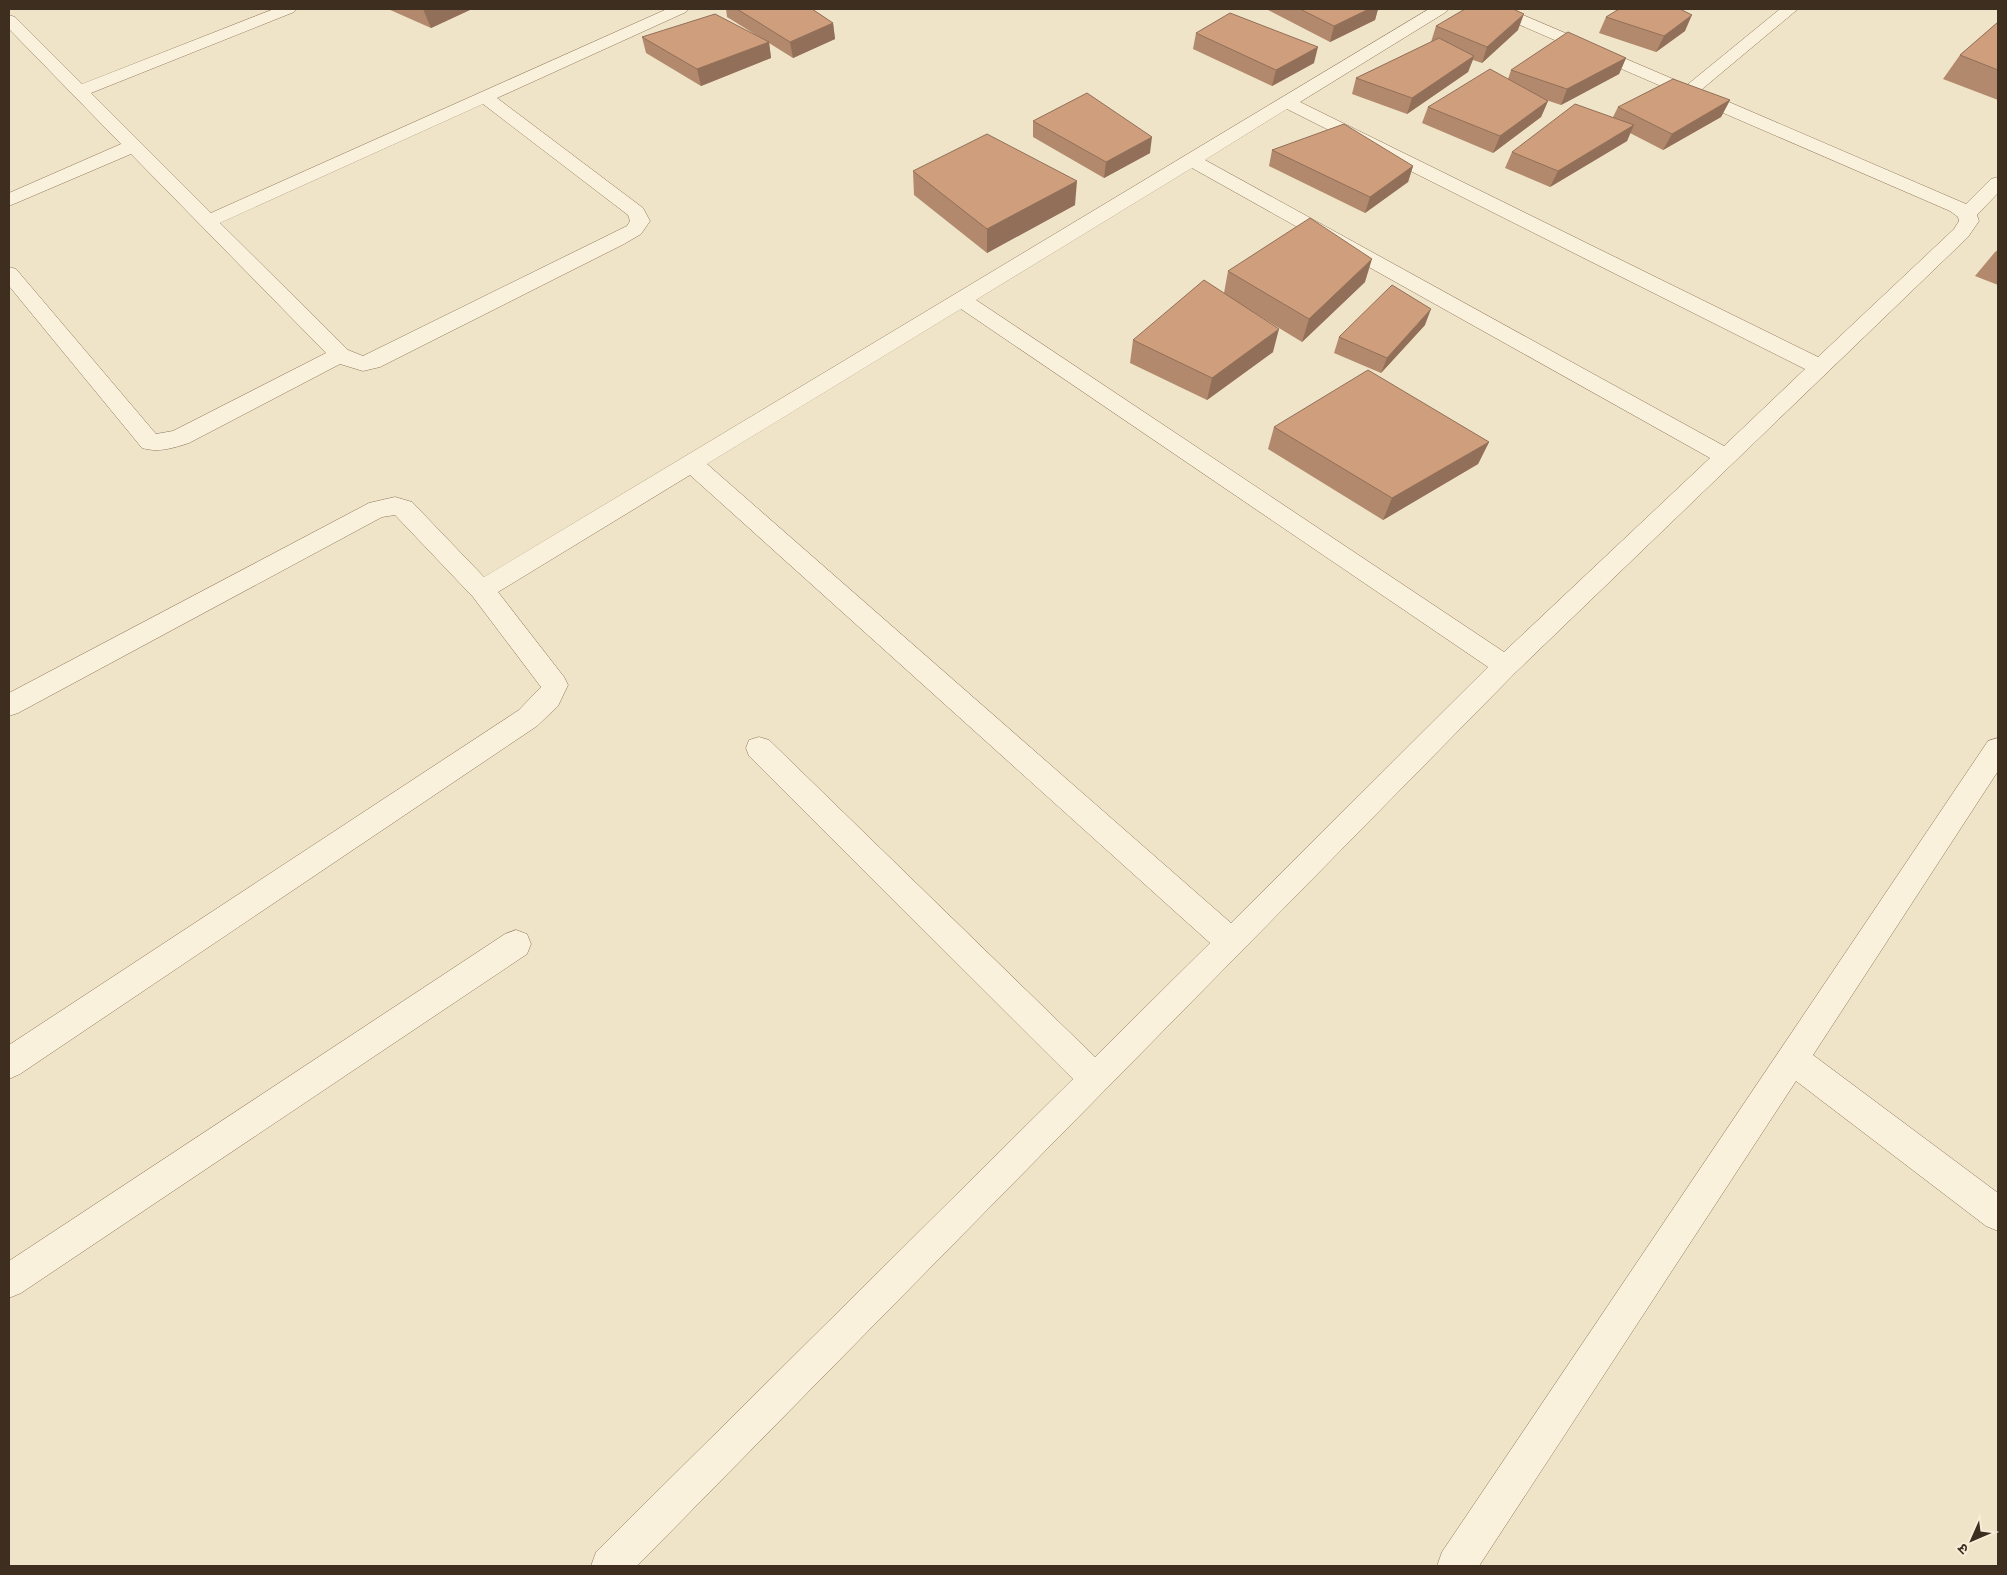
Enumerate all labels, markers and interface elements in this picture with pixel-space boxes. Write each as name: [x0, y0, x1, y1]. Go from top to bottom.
north arrow: [1947, 1515, 1997, 1565]
text: उ: [1954, 1540, 1971, 1557]

